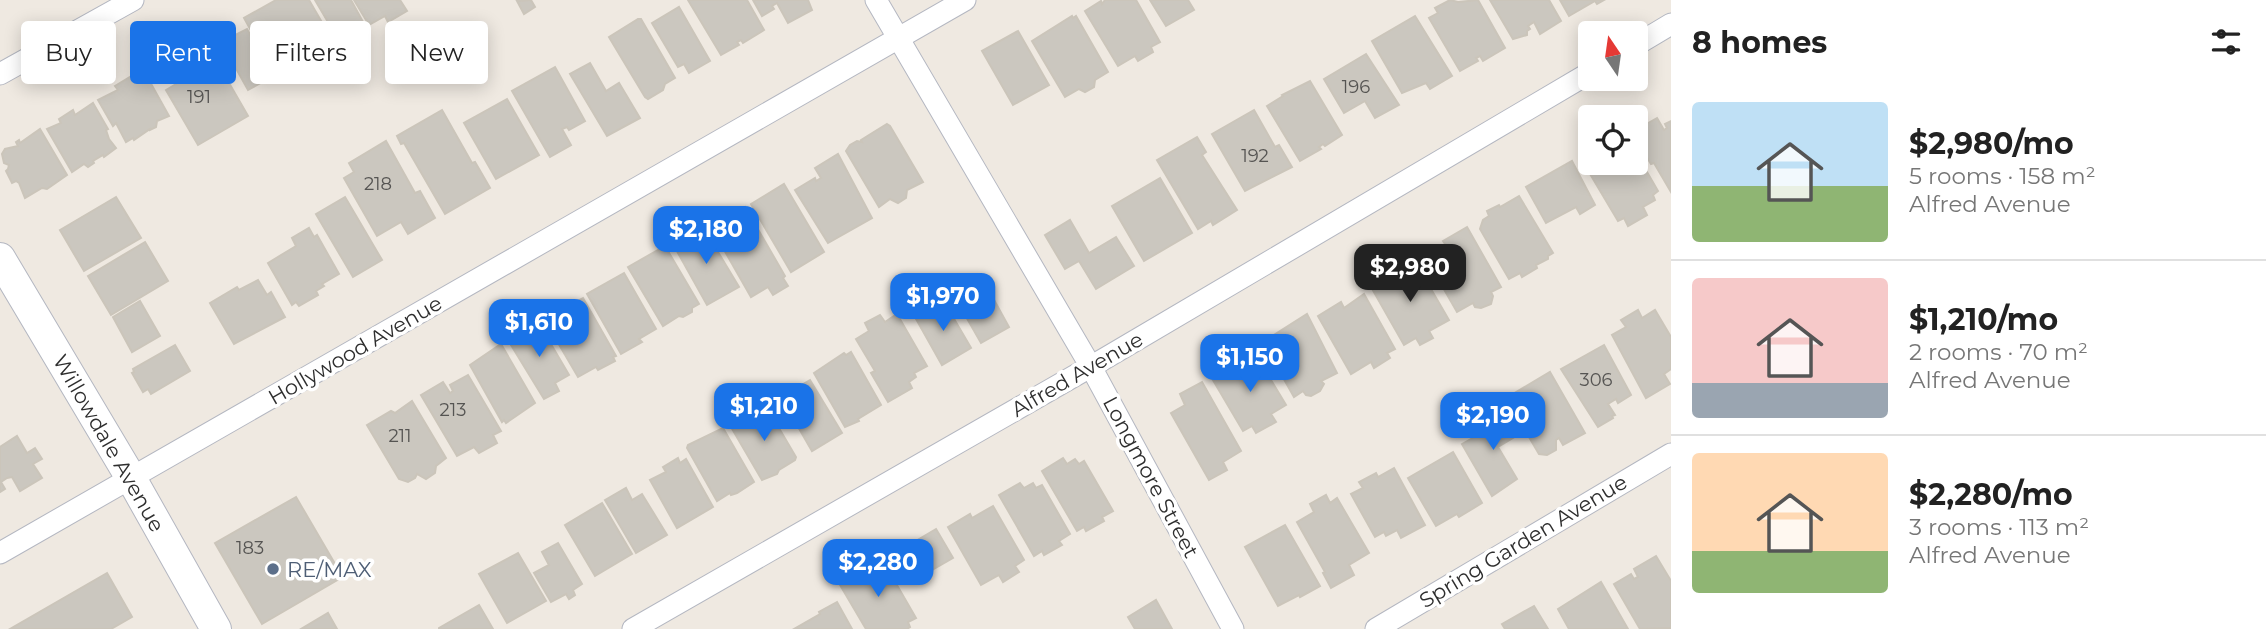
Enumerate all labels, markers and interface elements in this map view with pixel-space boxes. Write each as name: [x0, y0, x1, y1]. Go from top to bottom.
chip: Buy: [21, 21, 116, 84]
chip: Rent: [130, 21, 236, 84]
chip: Filters: [250, 21, 371, 84]
chip: New: [385, 21, 488, 84]
north arrow: [1578, 21, 1648, 91]
map controls: [1578, 21, 1648, 175]
icon: filters: [2207, 23, 2245, 61]
text: 8 homes: [1692, 24, 1827, 61]
house number: 196: [1342, 76, 1370, 98]
house number: 191: [187, 86, 211, 108]
button: locate: [1578, 105, 1648, 175]
text: $2,980/mo: [1909, 125, 2074, 162]
icon: home: [1748, 130, 1832, 214]
house number: 192: [1241, 145, 1269, 167]
text: 5 rooms · 158 m²: [1909, 162, 2096, 190]
house number: 218: [364, 173, 392, 195]
text: Alfred Avenue: [1909, 190, 2071, 218]
pin: $2,180: [649, 206, 763, 266]
text: $2,180: [669, 215, 743, 243]
pin: $2,980: [1353, 244, 1467, 304]
text: $2,980: [1370, 253, 1450, 281]
pin: $1,970: [886, 274, 1000, 333]
text: $1,970: [906, 282, 980, 310]
street label: Hollywood Avenue: [264, 290, 446, 410]
pin: $1,610: [482, 300, 596, 359]
text: $1,210/mo: [1909, 301, 2058, 338]
icon: home: [1748, 306, 1832, 390]
text: $1,610: [505, 308, 573, 336]
street label: Alfred Avenue: [1007, 326, 1147, 422]
pin: $1,150: [1193, 334, 1307, 394]
text: 2 rooms · 70 m²: [1909, 338, 2088, 366]
text: $1,150: [1216, 343, 1284, 371]
street label: Willowdale Avenue: [48, 350, 170, 536]
text: Alfred Avenue: [1909, 366, 2071, 394]
house number: 306: [1579, 369, 1613, 391]
pin: $1,210: [707, 384, 821, 443]
text: $1,210: [730, 392, 798, 420]
street label: Longmore Street: [1098, 392, 1204, 562]
pin: $2,190: [1436, 392, 1550, 452]
house number: 213: [440, 399, 466, 421]
text: $2,190: [1456, 401, 1530, 429]
house number: 211: [388, 425, 412, 447]
street label: Spring Garden Avenue: [1415, 469, 1631, 613]
text: $2,280/mo: [1909, 476, 2073, 513]
icon: home: [1748, 481, 1832, 565]
text: 3 rooms · 113 m²: [1909, 513, 2089, 541]
house number: 183: [236, 537, 264, 559]
pin: $2,280: [821, 540, 935, 599]
text: Alfred Avenue: [1909, 541, 2071, 569]
text: $2,280: [838, 548, 918, 576]
place label: RE/MAX: [287, 557, 372, 582]
marker: RE/MAX: [265, 561, 281, 577]

